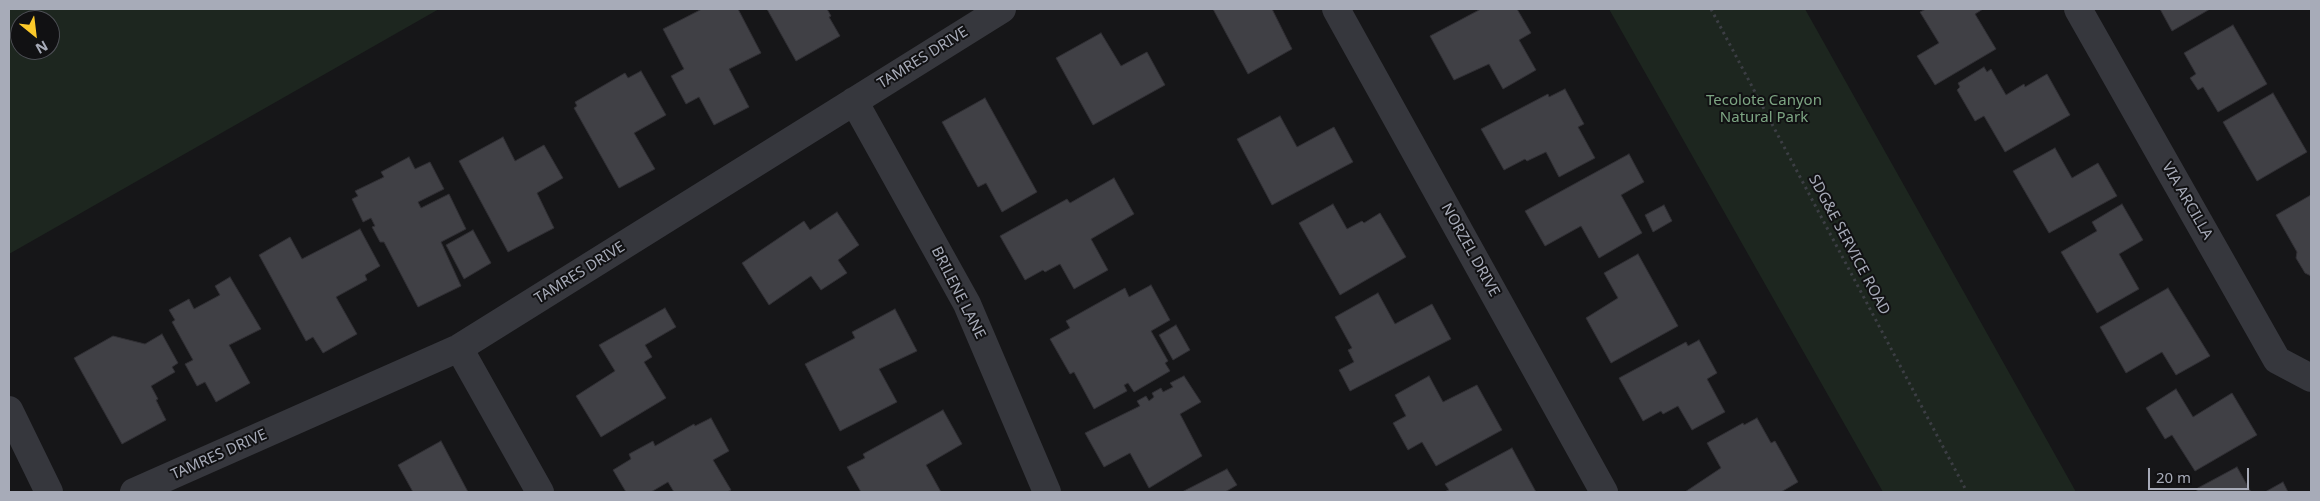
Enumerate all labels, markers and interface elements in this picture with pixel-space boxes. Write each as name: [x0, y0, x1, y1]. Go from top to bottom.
north arrow: [10, 10, 60, 60]
street label: TAMRES DRIVE: [875, 23, 971, 93]
text: N: [32, 37, 52, 59]
park label: Tecolote Canyon Natural Park: [1706, 92, 1822, 127]
street label: VIA ARCILLA: [2158, 159, 2216, 243]
street label: SDG&E SERVICE ROAD: [1804, 172, 1894, 318]
street label: NORZEL DRIVE: [1437, 200, 1503, 300]
street label: TAMRES DRIVE: [532, 238, 628, 308]
street label: BRILENE LANE: [927, 244, 989, 342]
street label: TAMRES DRIVE: [168, 426, 270, 484]
scale bar: [2150, 458, 2251, 490]
text: 20 m: [2156, 467, 2191, 487]

